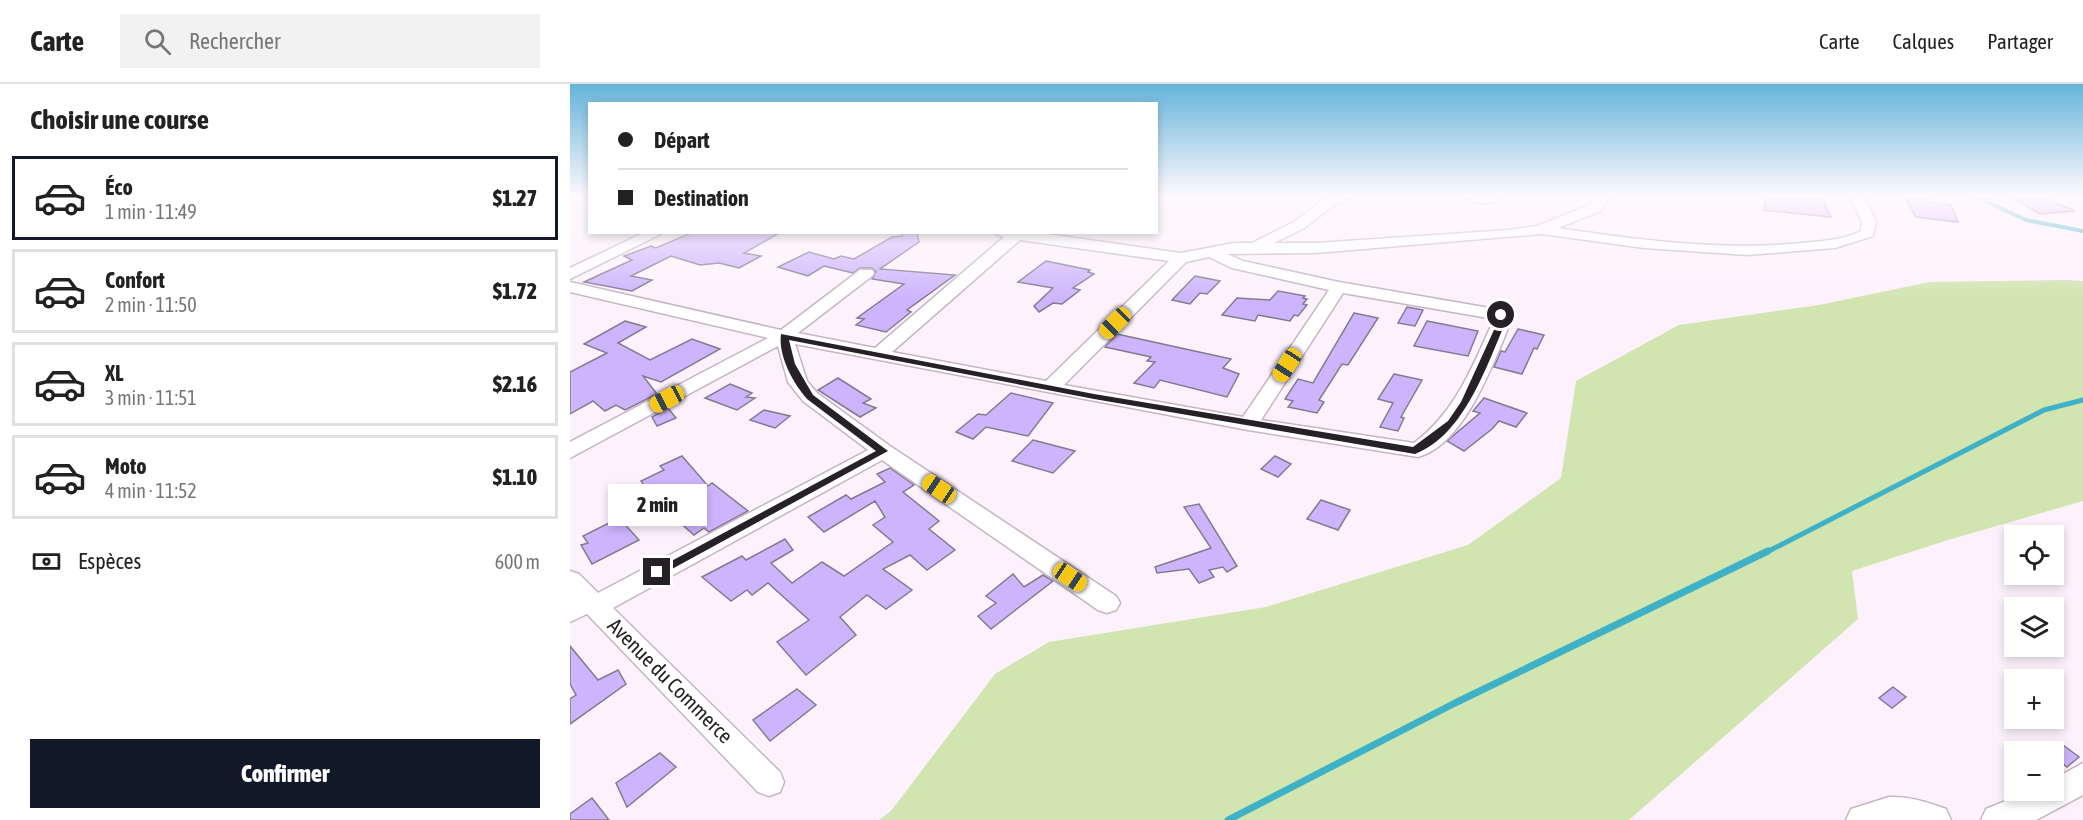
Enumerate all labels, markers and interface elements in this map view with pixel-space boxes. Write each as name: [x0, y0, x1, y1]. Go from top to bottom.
search box: [120, 14, 540, 68]
text: Carte: [30, 25, 84, 57]
icon: search: [141, 25, 174, 58]
text: Rechercher: [189, 28, 281, 54]
text: Carte: [1819, 29, 1860, 53]
text: Calques: [1893, 29, 1954, 53]
text: Partager: [1987, 29, 2053, 53]
text: Choisir une course: [30, 104, 209, 135]
text: Départ: [654, 127, 710, 153]
icon: car: [33, 171, 87, 225]
text: Éco: [105, 174, 133, 200]
text: $1.27: [493, 185, 537, 211]
text: Destination: [654, 185, 749, 211]
text: 1 min · 11:49: [105, 200, 197, 223]
icon: car: [33, 264, 87, 318]
text: Confort: [105, 267, 165, 293]
text: $1.72: [493, 278, 537, 304]
text: 2 min · 11:50: [105, 293, 197, 316]
route start: [1487, 301, 1514, 328]
car: [1096, 304, 1134, 342]
car: [1270, 345, 1304, 385]
icon: car: [33, 357, 87, 411]
text: XL: [105, 360, 123, 386]
text: $2.16: [493, 371, 537, 397]
car: [647, 383, 687, 415]
text: 3 min · 11:51: [105, 386, 197, 409]
icon: car: [33, 450, 87, 504]
text: Moto: [105, 453, 147, 479]
text: $1.10: [493, 464, 537, 490]
car: [919, 471, 959, 507]
text: 4 min · 11:52: [105, 479, 197, 502]
callout: 2 min: [608, 485, 706, 527]
text: 2 min: [637, 493, 678, 516]
map controls: [2004, 525, 2064, 801]
button: locate: [2004, 525, 2064, 585]
icon: cash: [30, 545, 63, 578]
text: Espèces: [78, 548, 141, 574]
text: 600 m: [495, 550, 540, 573]
route end: [643, 558, 670, 585]
car: [1050, 559, 1090, 595]
button: layers: [2004, 597, 2064, 657]
street label: Avenue du Commerce: [603, 613, 738, 748]
button: +: [2004, 669, 2064, 729]
button: Confirmer: [30, 739, 540, 808]
button: −: [2004, 741, 2064, 801]

